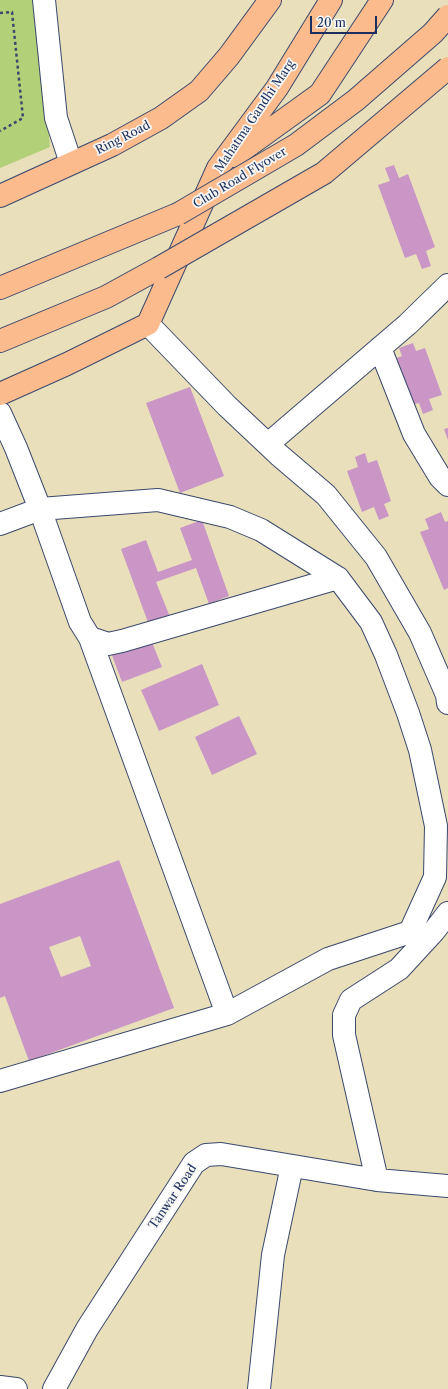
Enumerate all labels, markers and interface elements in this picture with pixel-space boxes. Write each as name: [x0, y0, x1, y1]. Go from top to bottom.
scale bar: [312, 8, 379, 34]
text: 20 m: [317, 15, 346, 30]
street label: Mahatma Gandhi Marg: [212, 57, 298, 175]
street label: Ring Road: [93, 118, 153, 158]
street label: Club Road Flyover: [191, 145, 289, 211]
street label: Tanwar Road: [146, 1162, 200, 1232]

